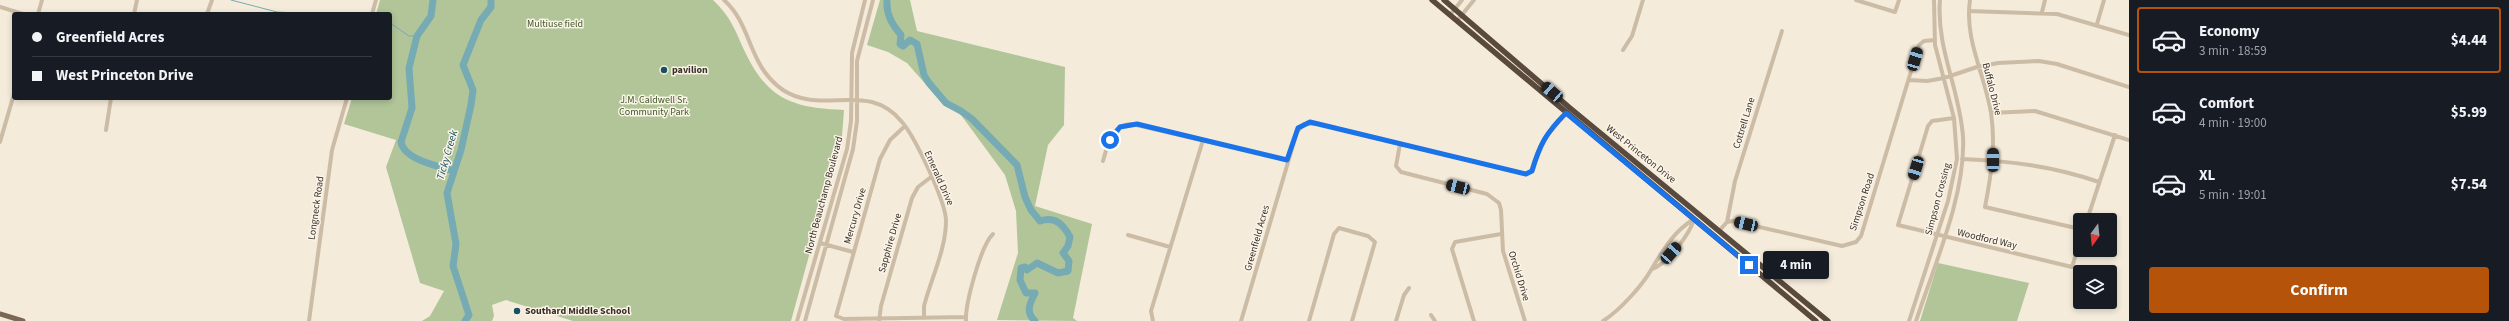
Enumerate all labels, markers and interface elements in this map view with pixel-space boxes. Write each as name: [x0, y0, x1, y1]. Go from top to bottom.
park label: Multiuse field: [527, 17, 583, 31]
text: Economy: [2199, 21, 2260, 42]
icon: car: [2151, 22, 2187, 58]
text: Greenfield Acres: [56, 27, 164, 48]
text: $4.44: [2451, 30, 2487, 51]
text: 3 min · 18:59: [2199, 42, 2267, 60]
car: [1906, 46, 1924, 72]
street label: Buffalo Drive: [1979, 61, 2005, 117]
place label: pavilion: [672, 63, 708, 77]
text: West Princeton Drive: [56, 65, 193, 86]
marker: pavilion: [659, 65, 669, 75]
car: [1539, 80, 1565, 104]
park label: J.M. Caldwell Sr. Community Park: [619, 93, 689, 119]
text: Comfort: [2199, 93, 2254, 114]
icon: car: [2151, 94, 2187, 130]
street label: Cottrell Lane: [1730, 95, 1758, 151]
text: $5.99: [2451, 102, 2487, 123]
text: 4 min · 19:00: [2199, 114, 2267, 132]
street label: West Princeton Drive: [1603, 121, 1679, 187]
water label: Ticky Creek: [433, 128, 461, 182]
route start: [1101, 131, 1119, 149]
street label: North Beauchamp Boulevard: [802, 135, 846, 255]
street label: Emerald Drive: [921, 148, 957, 208]
car: [1987, 148, 1999, 172]
car: [1907, 155, 1925, 181]
street label: Simpson Crossing: [1922, 161, 1954, 237]
text: XL: [2199, 165, 2215, 186]
icon: car: [2151, 166, 2187, 202]
street label: Simpson Road: [1846, 171, 1878, 233]
text: $7.54: [2451, 174, 2487, 195]
street label: Longneck Road: [305, 175, 327, 241]
car: [1445, 178, 1471, 196]
street label: Mercury Drive: [840, 186, 870, 246]
text: 5 min · 19:01: [2199, 186, 2267, 204]
street label: Greenfield Acres: [1241, 203, 1273, 273]
street label: Sapphire Drive: [875, 212, 905, 274]
north arrow: [2073, 213, 2117, 257]
map controls: [2073, 213, 2117, 309]
car: [1733, 215, 1759, 233]
street label: Woodford Way: [1956, 225, 2019, 253]
car: [1659, 240, 1683, 266]
street label: Orchid Drive: [1505, 249, 1533, 303]
callout: 4 min: [1763, 251, 1829, 279]
route end: [1740, 256, 1758, 274]
text: 4 min: [1780, 256, 1812, 274]
button: layers: [2073, 265, 2117, 309]
button: Confirm: [2149, 267, 2489, 313]
place label: Southard Middle School: [525, 304, 630, 318]
marker: Southard Middle School: [512, 306, 522, 316]

